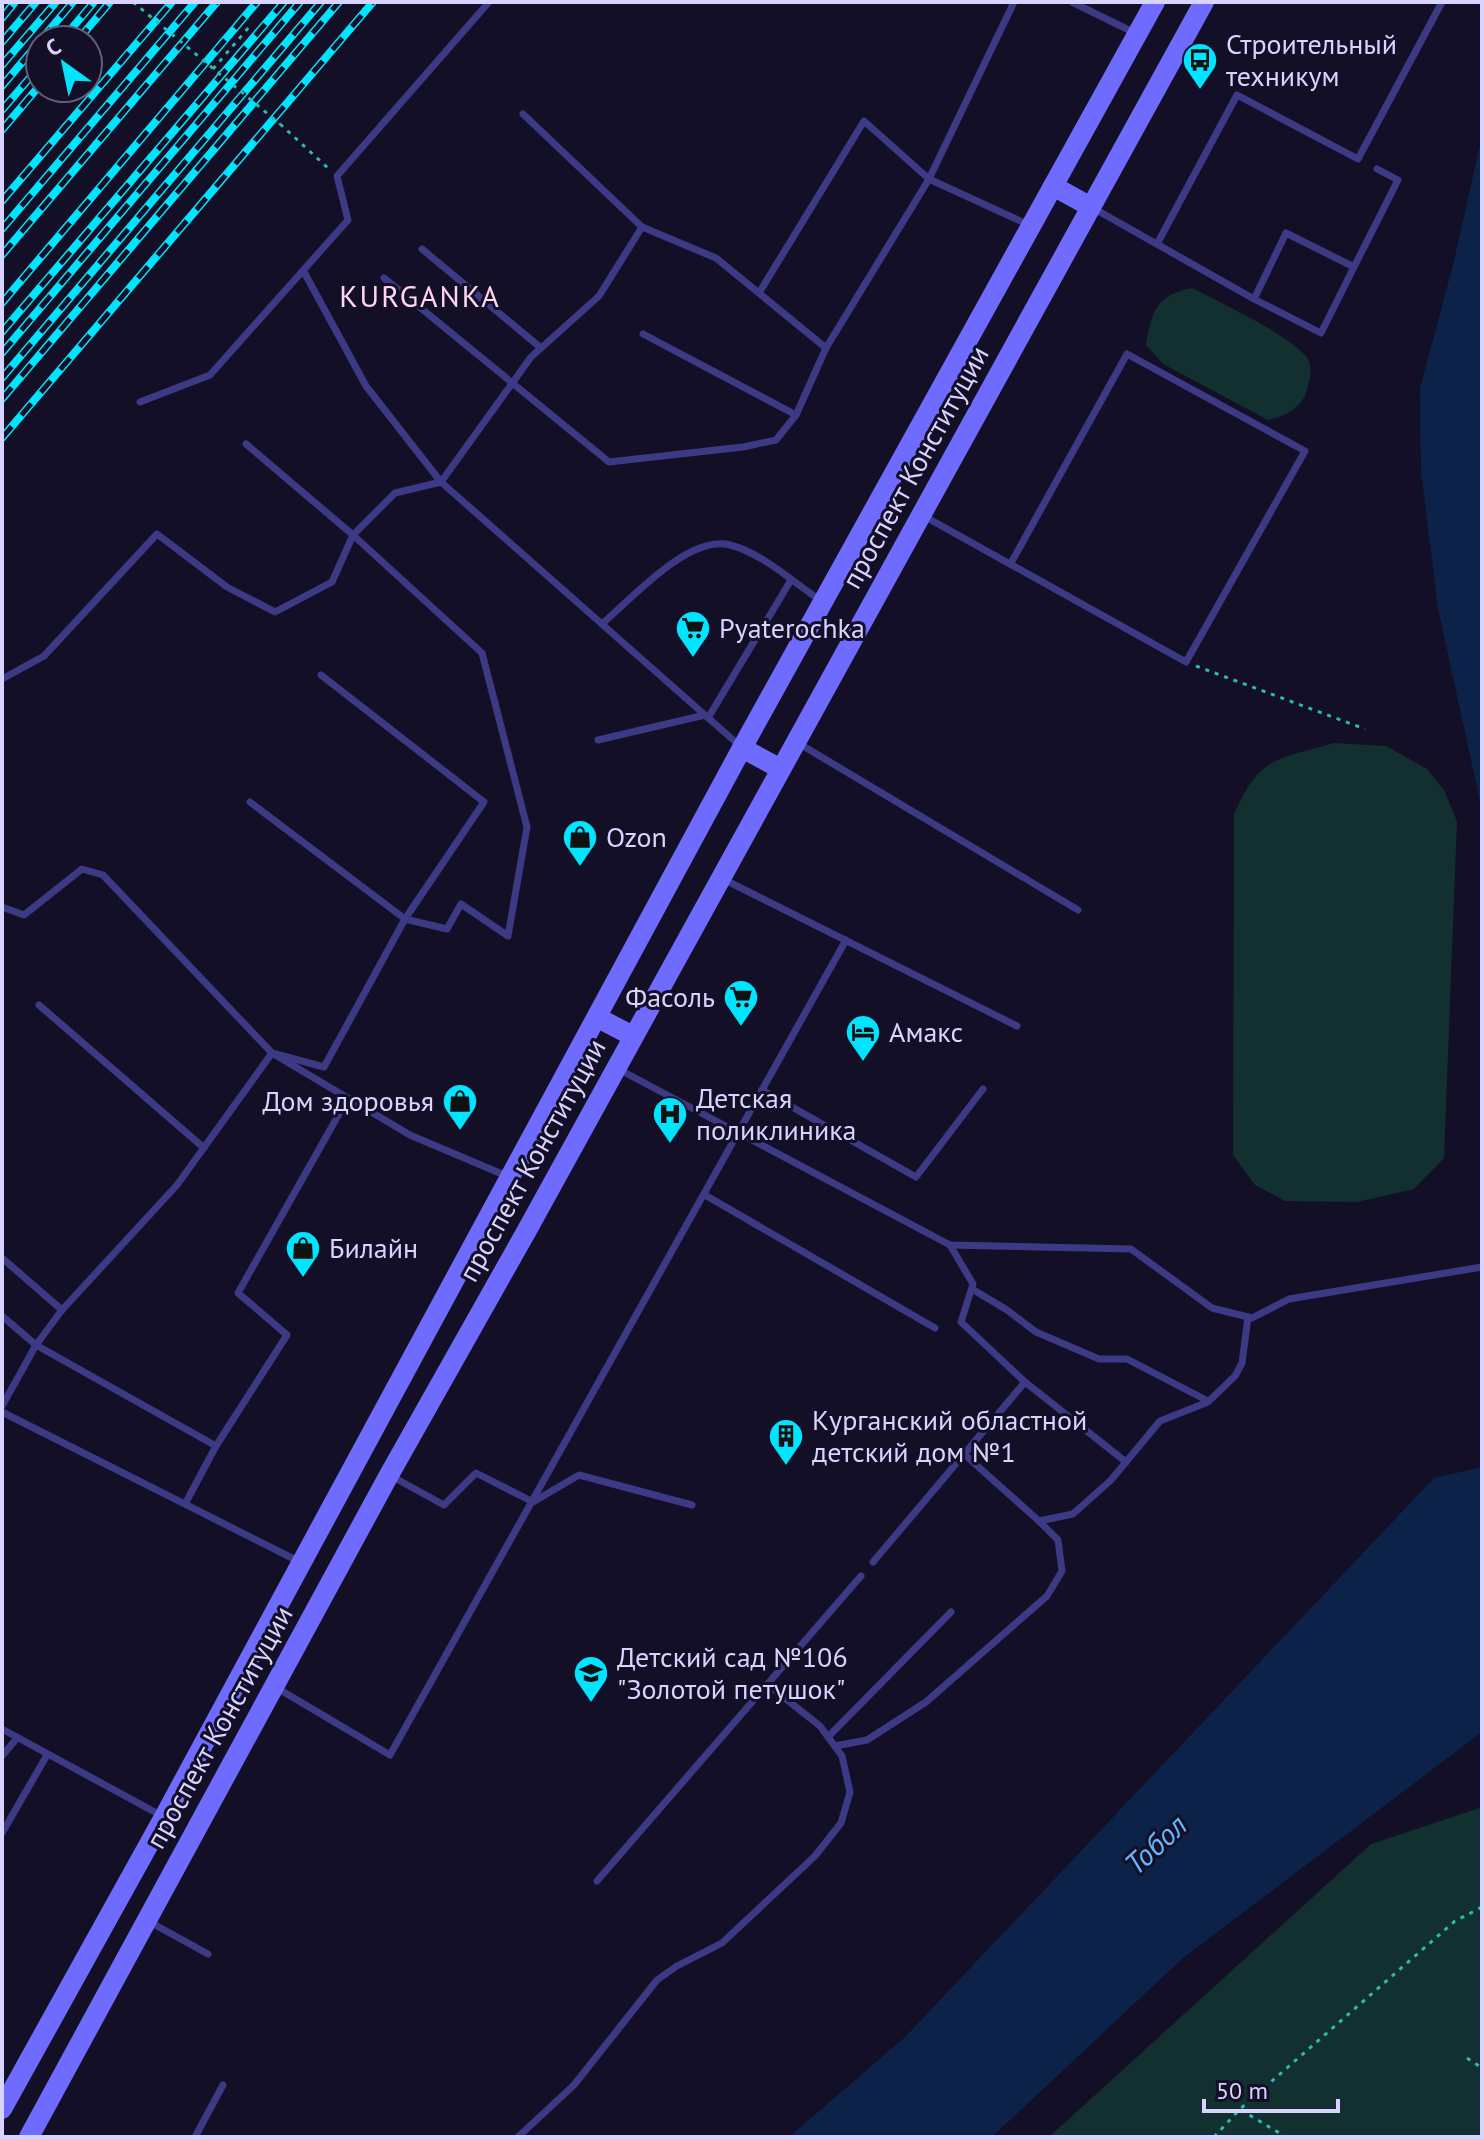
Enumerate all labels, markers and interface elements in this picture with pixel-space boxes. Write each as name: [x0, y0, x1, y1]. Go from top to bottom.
north arrow: [24, 24, 104, 104]
place label: Строительный техникум: [1226, 25, 1397, 94]
text: С: [40, 32, 66, 62]
bus stop icon: Строительный техникум: [1181, 41, 1219, 91]
district label: KURGANKA: [339, 276, 501, 315]
street label: проспект Конституции: [832, 339, 997, 595]
supermarket icon: Pyaterochka: [674, 609, 712, 659]
place label: Pyaterochka: [719, 609, 865, 646]
shop icon: Ozon: [561, 818, 599, 868]
place label: Ozon: [606, 818, 667, 855]
place label: Фасоль: [625, 978, 715, 1015]
supermarket icon: Фасоль: [722, 978, 760, 1028]
hotel icon: Амакс: [844, 1013, 882, 1063]
place label: Амакс: [889, 1013, 963, 1050]
street label: проспект Конституции: [449, 1032, 614, 1288]
place label: Детская поликлиника: [696, 1079, 856, 1148]
place label: Дом здоровья: [262, 1082, 434, 1119]
shop icon: Дом здоровья: [441, 1082, 479, 1132]
hospital icon: Детская поликлиника: [651, 1095, 689, 1145]
shop icon: Билайн: [284, 1229, 322, 1279]
place label: Билайн: [329, 1229, 418, 1266]
place label: Курганский областной детский дом №1: [812, 1401, 1087, 1470]
building icon: Курганский областной детский дом №1: [767, 1417, 805, 1467]
street label: проспект Конституции: [136, 1599, 301, 1855]
place label: Детский сад №106 "Золотой петушок": [617, 1638, 848, 1707]
school or university icon: Детский сад №106 "Золотой петушок": [572, 1654, 610, 1704]
water label: Тобол: [1115, 1805, 1195, 1883]
scale bar: [1204, 2063, 1338, 2113]
text: 50 m: [1216, 2075, 1268, 2106]

